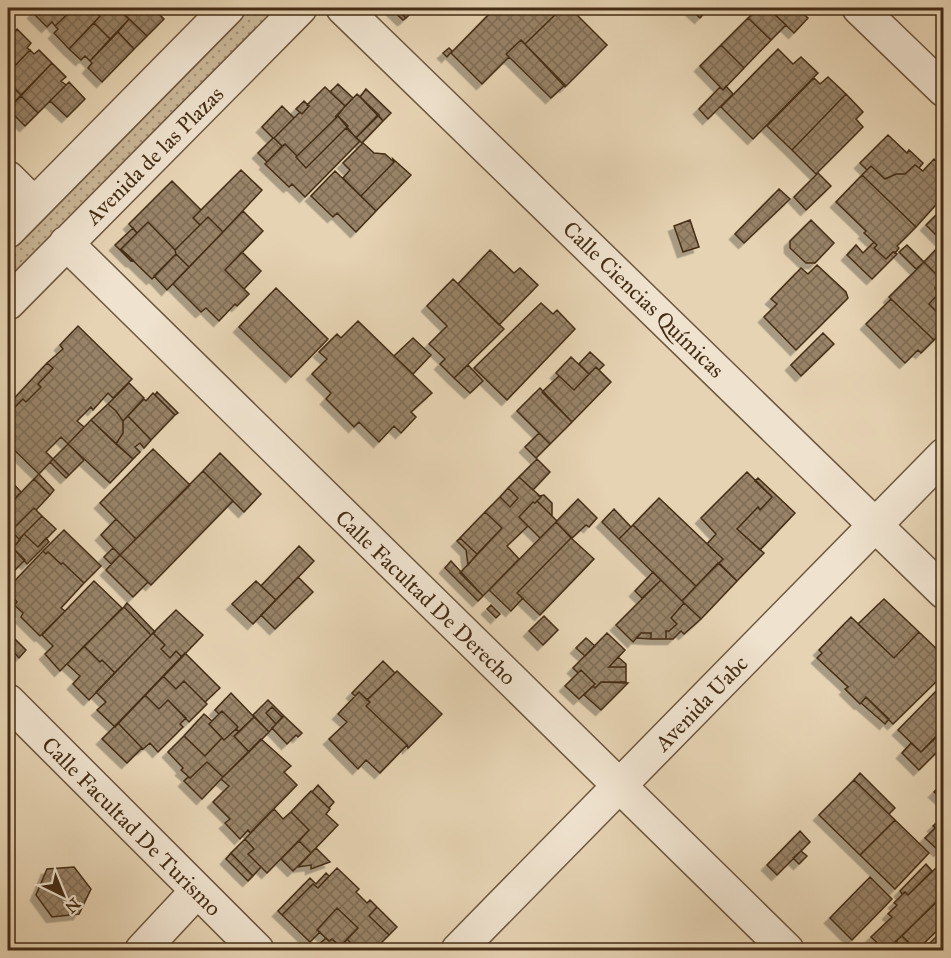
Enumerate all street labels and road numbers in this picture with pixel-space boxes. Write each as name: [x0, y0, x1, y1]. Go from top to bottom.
street label: Avenida de las Plazas: [79, 81, 229, 231]
street label: Calle Ciencias Químicas: [557, 215, 730, 383]
street label: Calle Facultad De Derecho: [330, 504, 522, 691]
street label: Avenida Uabc: [648, 650, 754, 757]
street label: Calle Facultad De Turismo: [36, 731, 227, 922]

